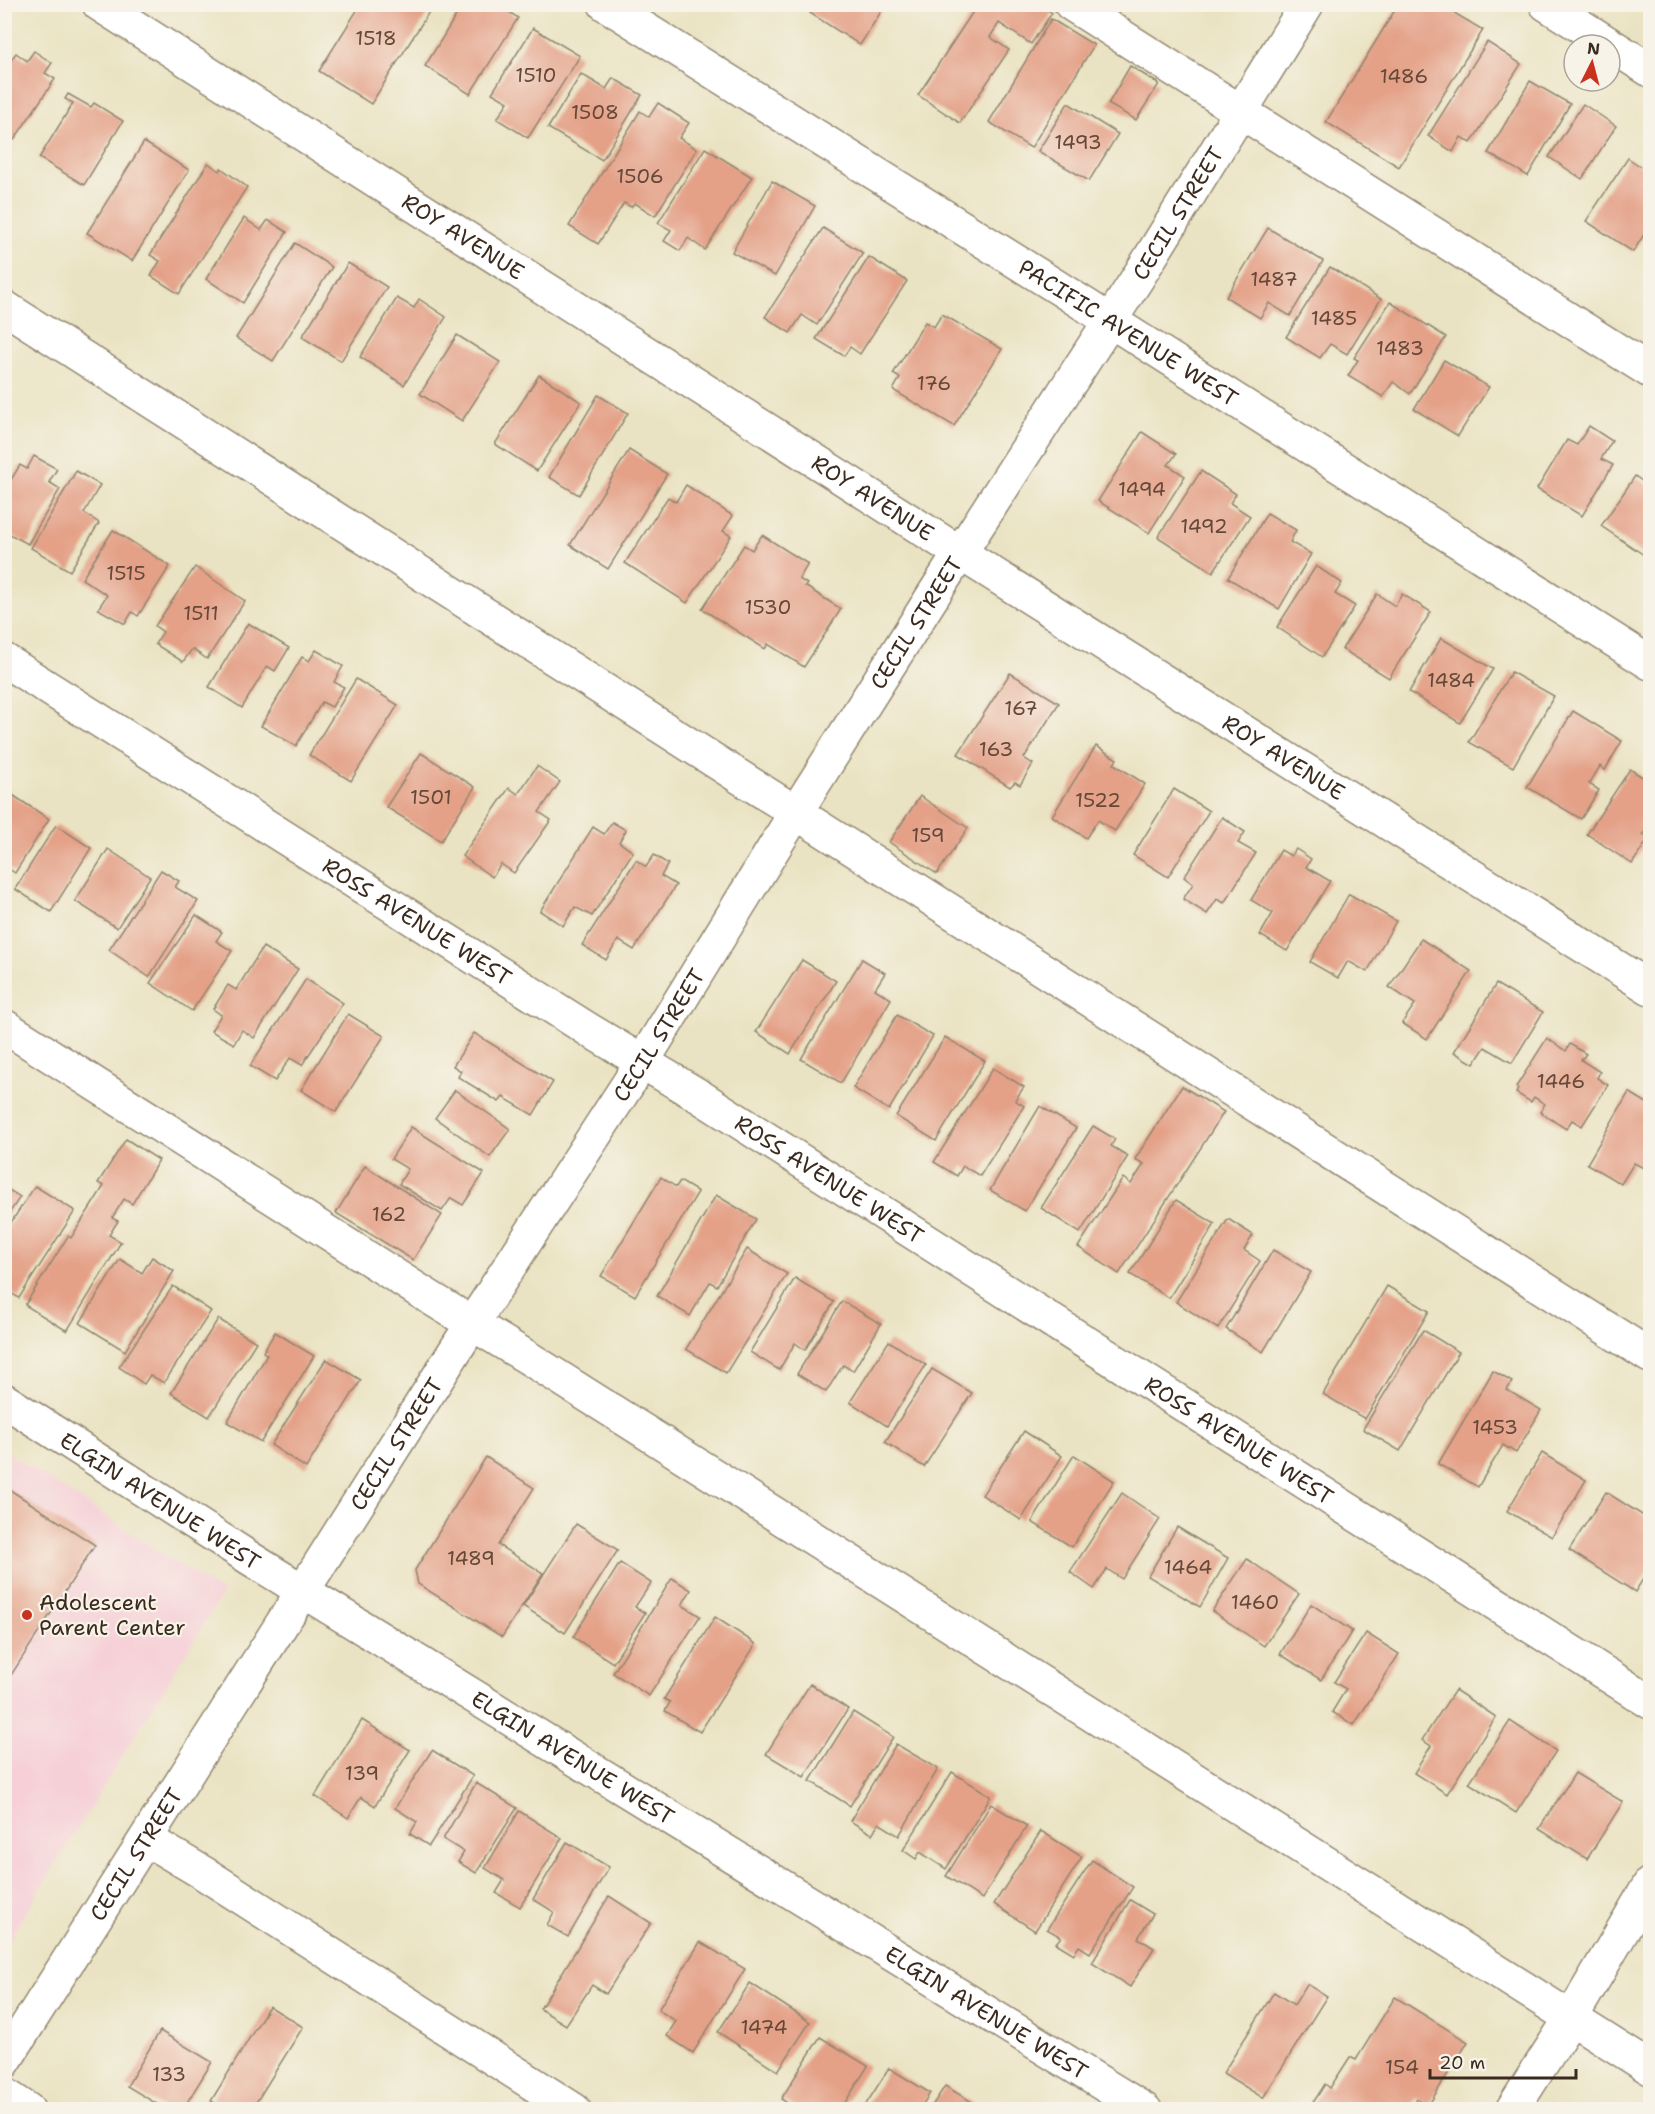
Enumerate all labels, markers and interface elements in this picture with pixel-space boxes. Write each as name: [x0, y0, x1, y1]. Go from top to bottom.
house number: 1518: [355, 25, 397, 51]
north arrow: [1562, 33, 1622, 93]
text: N: [1586, 37, 1601, 60]
house number: 1510: [515, 62, 557, 88]
house number: 1486: [1380, 63, 1428, 89]
house number: 1508: [571, 99, 619, 125]
house number: 1493: [1054, 129, 1102, 155]
street label: CECIL STREET: [1125, 141, 1230, 285]
house number: 1506: [616, 163, 664, 189]
street label: ROY AVENUE: [397, 186, 530, 286]
street label: PACIFIC AVENUE WEST: [1013, 252, 1244, 413]
house number: 1487: [1250, 266, 1298, 292]
house number: 1485: [1311, 305, 1357, 331]
house number: 1483: [1376, 335, 1424, 361]
house number: 176: [917, 370, 951, 396]
street label: ROY AVENUE: [806, 448, 940, 547]
house number: 1494: [1118, 476, 1166, 502]
house number: 1492: [1180, 513, 1228, 539]
street label: CECIL STREET: [863, 550, 969, 695]
house number: 1515: [106, 560, 146, 586]
house number: 1530: [745, 594, 791, 620]
house number: 1511: [183, 600, 219, 626]
house number: 1484: [1427, 667, 1475, 693]
house number: 167: [1004, 695, 1038, 721]
street label: ROY AVENUE: [1217, 708, 1351, 807]
house number: 163: [979, 736, 1013, 762]
house number: 1501: [410, 784, 452, 810]
house number: 1522: [1075, 787, 1121, 813]
house number: 159: [911, 822, 945, 848]
street label: ROSS AVENUE WEST: [317, 851, 518, 992]
street label: CECIL STREET: [606, 962, 711, 1107]
house number: 1446: [1537, 1068, 1585, 1094]
street label: ROSS AVENUE WEST: [729, 1108, 930, 1250]
house number: 162: [372, 1201, 406, 1227]
street label: ROSS AVENUE WEST: [1139, 1369, 1339, 1511]
street label: CECIL STREET: [343, 1372, 449, 1516]
house number: 1453: [1472, 1414, 1518, 1440]
street label: ELGIN AVENUE WEST: [54, 1425, 267, 1576]
house number: 1489: [447, 1545, 495, 1571]
house number: 1464: [1164, 1554, 1212, 1580]
place label: Adolescent Parent Center: [39, 1588, 186, 1642]
house number: 1460: [1231, 1589, 1279, 1615]
marker: Adolescent Parent Center: [20, 1608, 34, 1622]
street label: ELGIN AVENUE WEST: [466, 1684, 680, 1831]
house number: 139: [345, 1760, 379, 1786]
street label: CECIL STREET: [83, 1782, 189, 1926]
street label: ELGIN AVENUE WEST: [880, 1939, 1094, 2086]
house number: 1474: [740, 2014, 788, 2040]
scale bar: [1430, 2042, 1576, 2080]
text: 20 m: [1439, 2051, 1485, 2075]
house number: 154: [1385, 2054, 1419, 2080]
house number: 133: [152, 2061, 186, 2087]

